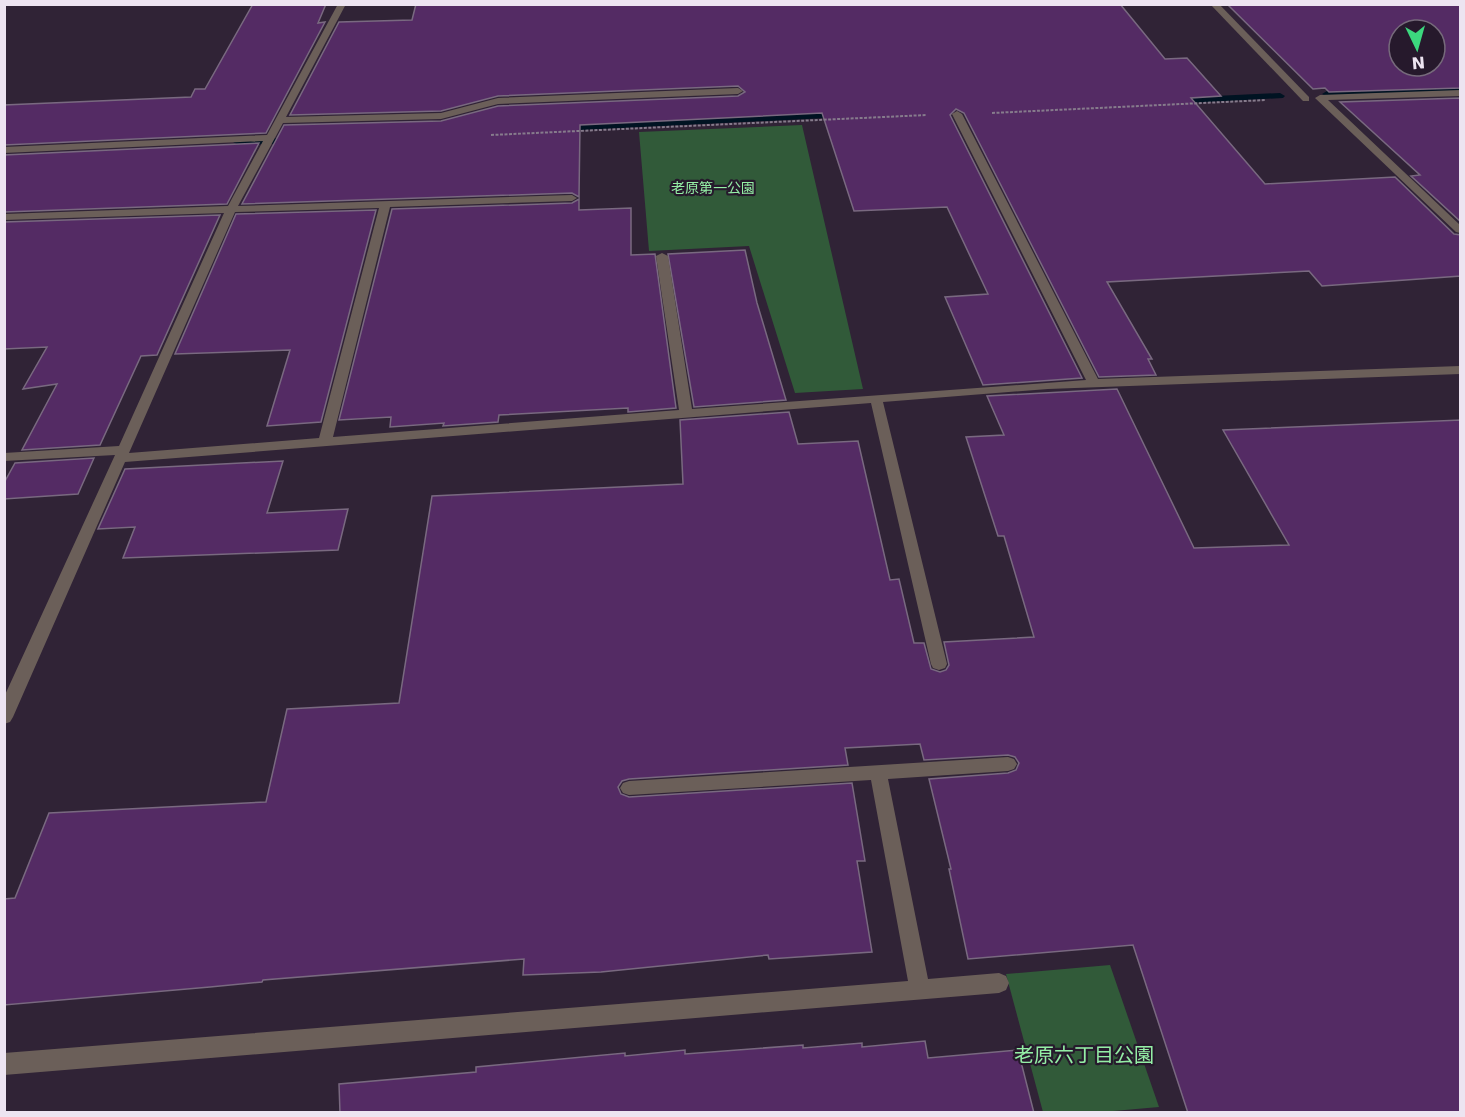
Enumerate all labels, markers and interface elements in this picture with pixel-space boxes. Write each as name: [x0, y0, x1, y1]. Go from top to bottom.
north arrow: [1387, 18, 1447, 78]
text: N: [1411, 52, 1426, 72]
park label: 老原第一公園: [671, 180, 755, 196]
park label: 老原六丁目公園: [1014, 1043, 1154, 1067]

